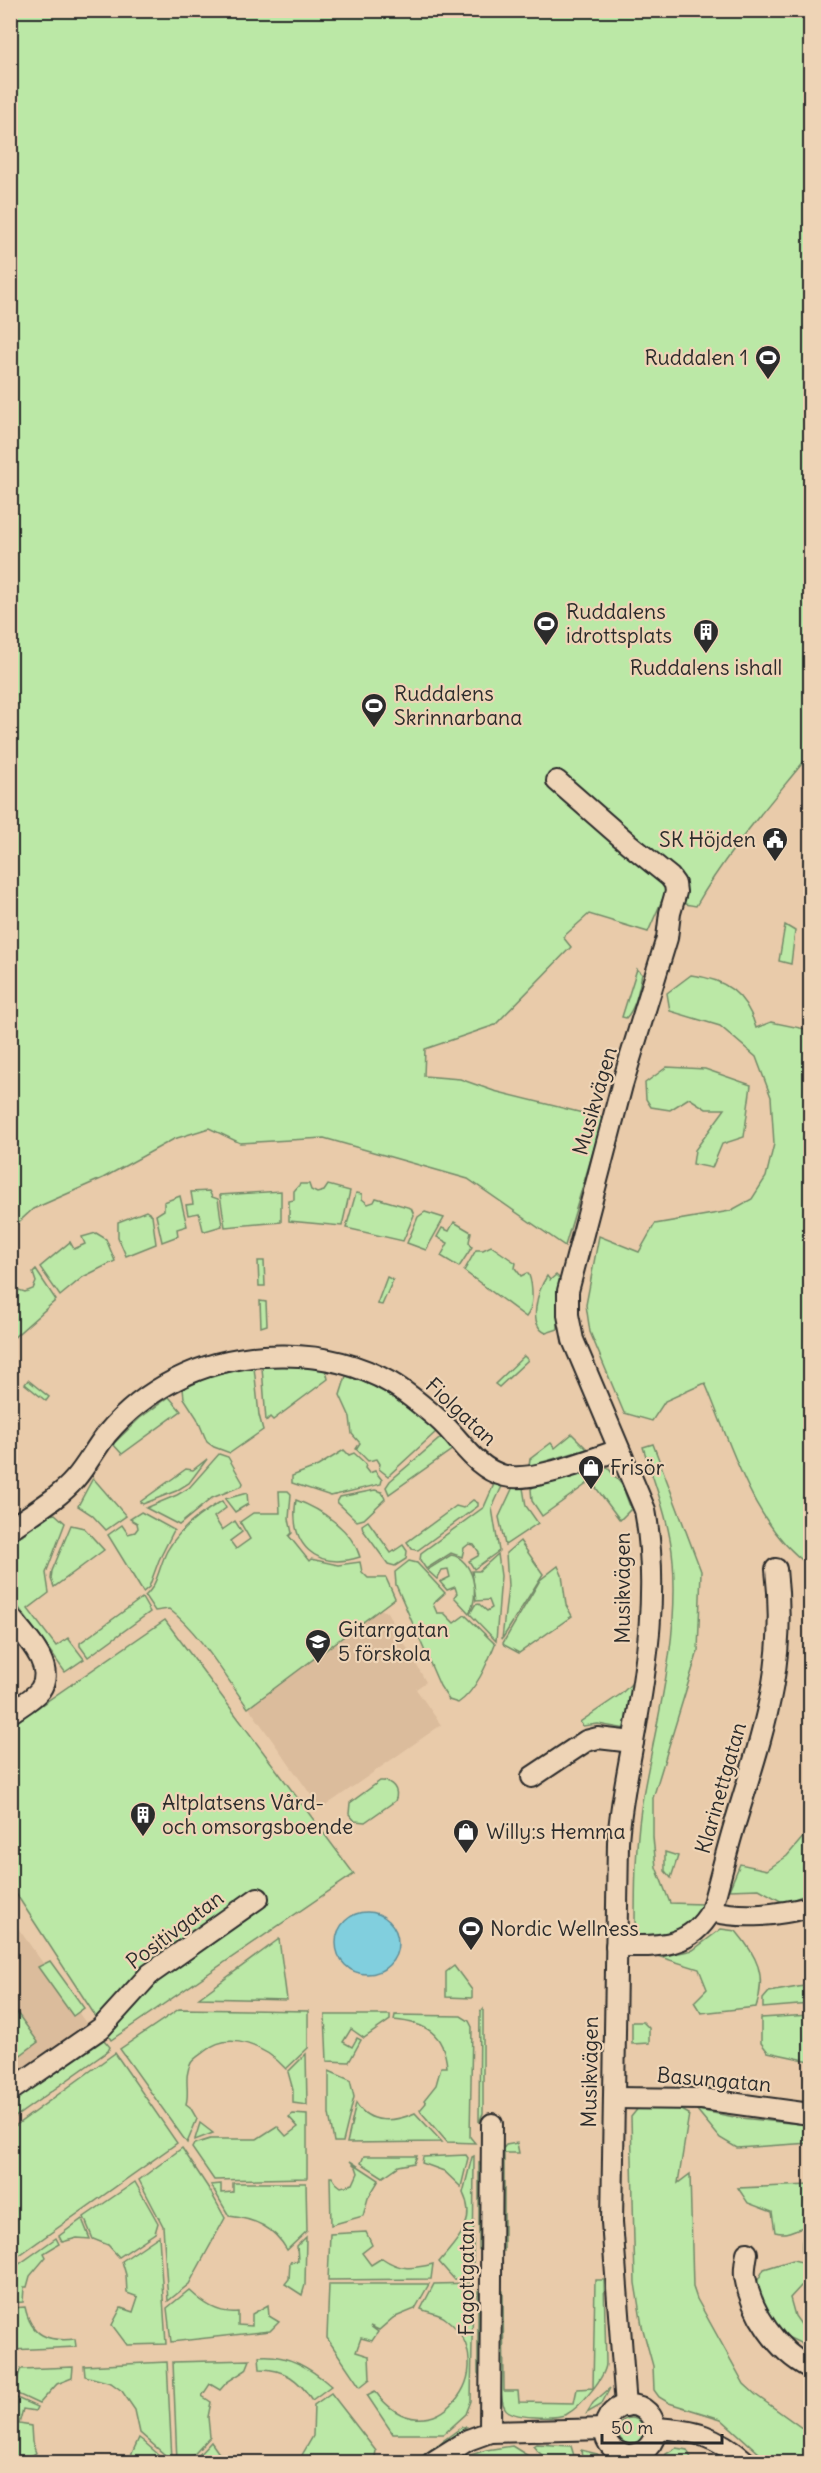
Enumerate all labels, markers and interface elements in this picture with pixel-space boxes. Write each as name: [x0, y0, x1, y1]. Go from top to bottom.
sports icon: Ruddalen 1: [753, 343, 783, 381]
place label: Ruddalen 1: [644, 344, 748, 371]
place label: Ruddalens idrottsplats: [566, 598, 672, 649]
sports icon: Ruddalens idrottsplats: [531, 609, 561, 647]
building icon: Ruddalens ishall: [691, 617, 721, 655]
place label: Ruddalens ishall: [630, 654, 782, 681]
place label: Ruddalens Skrinnarbana: [394, 680, 522, 731]
sports icon: Ruddalens Skrinnarbana: [359, 691, 389, 729]
public building icon: SK Höjden: [760, 825, 790, 863]
place label: SK Höjden: [659, 826, 756, 853]
street label: Musikvägen: [566, 1044, 623, 1158]
street label: Fiolgatan: [420, 1372, 503, 1452]
shop icon: Frisör: [576, 1453, 606, 1491]
place label: Frisör: [610, 1454, 665, 1481]
street label: Musikvägen: [609, 1532, 636, 1644]
place label: Gitarrgatan 5 förskola: [338, 1616, 449, 1667]
school or university icon: Gitarrgatan 5 förskola: [303, 1627, 333, 1665]
street label: Klarinettgatan: [689, 1719, 752, 1857]
place label: Altplatsens Vård- och omsorgsboende: [162, 1789, 353, 1840]
building icon: Altplatsens Vård- och omsorgsboende: [128, 1800, 158, 1838]
shop icon: Willy:s Hemma: [451, 1817, 481, 1855]
place label: Willy:s Hemma: [486, 1818, 626, 1845]
street label: Positivgatan: [121, 1884, 229, 1975]
sports icon: Nordic Wellness: [456, 1914, 486, 1952]
place label: Nordic Wellness: [490, 1915, 639, 1942]
street label: Musikvägen: [575, 2016, 604, 2128]
street label: Basungatan: [656, 2061, 772, 2098]
street label: Fagottgatan: [453, 2220, 480, 2336]
scale bar: [602, 2407, 722, 2445]
text: 50 m: [611, 2416, 653, 2439]

